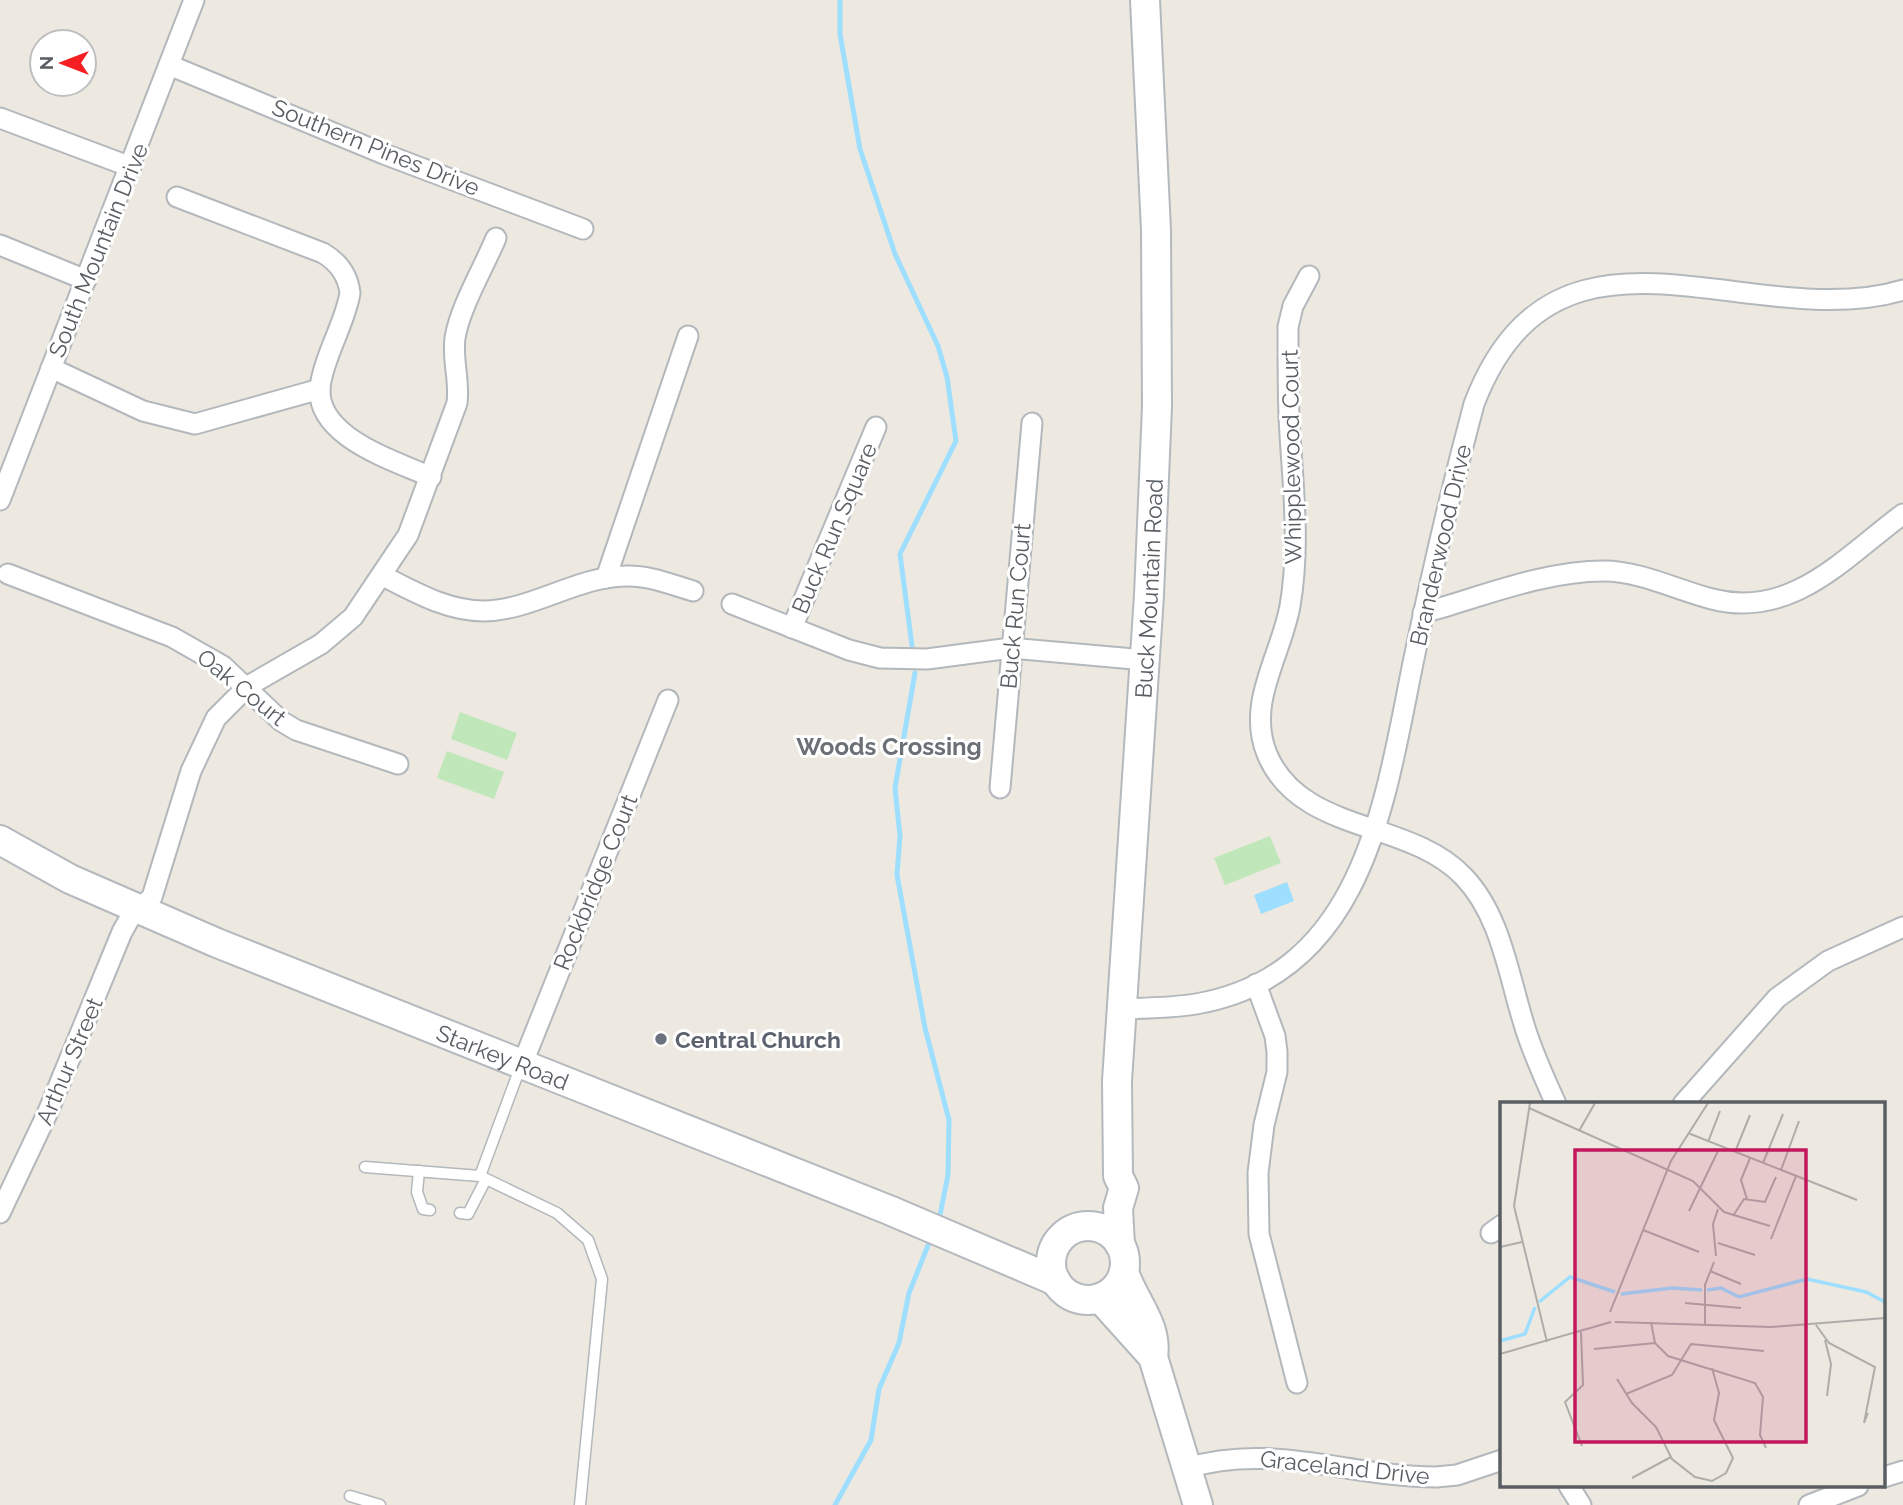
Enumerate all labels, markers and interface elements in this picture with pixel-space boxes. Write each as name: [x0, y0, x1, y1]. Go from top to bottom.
north arrow: [28, 28, 98, 98]
text: N: [35, 56, 57, 70]
street label: Southern Pines Drive: [268, 93, 484, 201]
street label: South Mountain Drive: [43, 139, 153, 361]
street label: Whipplewood Court: [1276, 349, 1306, 565]
street label: Buck Run Square: [786, 438, 882, 618]
street label: Branderwood Drive: [1404, 442, 1476, 648]
street label: Buck Mountain Road: [1129, 478, 1167, 699]
street label: Buck Run Court: [994, 522, 1036, 690]
street label: Oak Court: [192, 643, 292, 731]
district label: Woods Crossing: [796, 732, 982, 761]
street label: Rockbridge Court: [547, 790, 643, 974]
street label: Arthur Street: [30, 993, 108, 1129]
street label: Starkey Road: [433, 1018, 573, 1095]
place label: Central Church: [675, 1026, 841, 1053]
marker: Central Church: [653, 1031, 669, 1047]
inset map: [1500, 1102, 1885, 1488]
street label: Graceland Drive: [1259, 1445, 1431, 1489]

